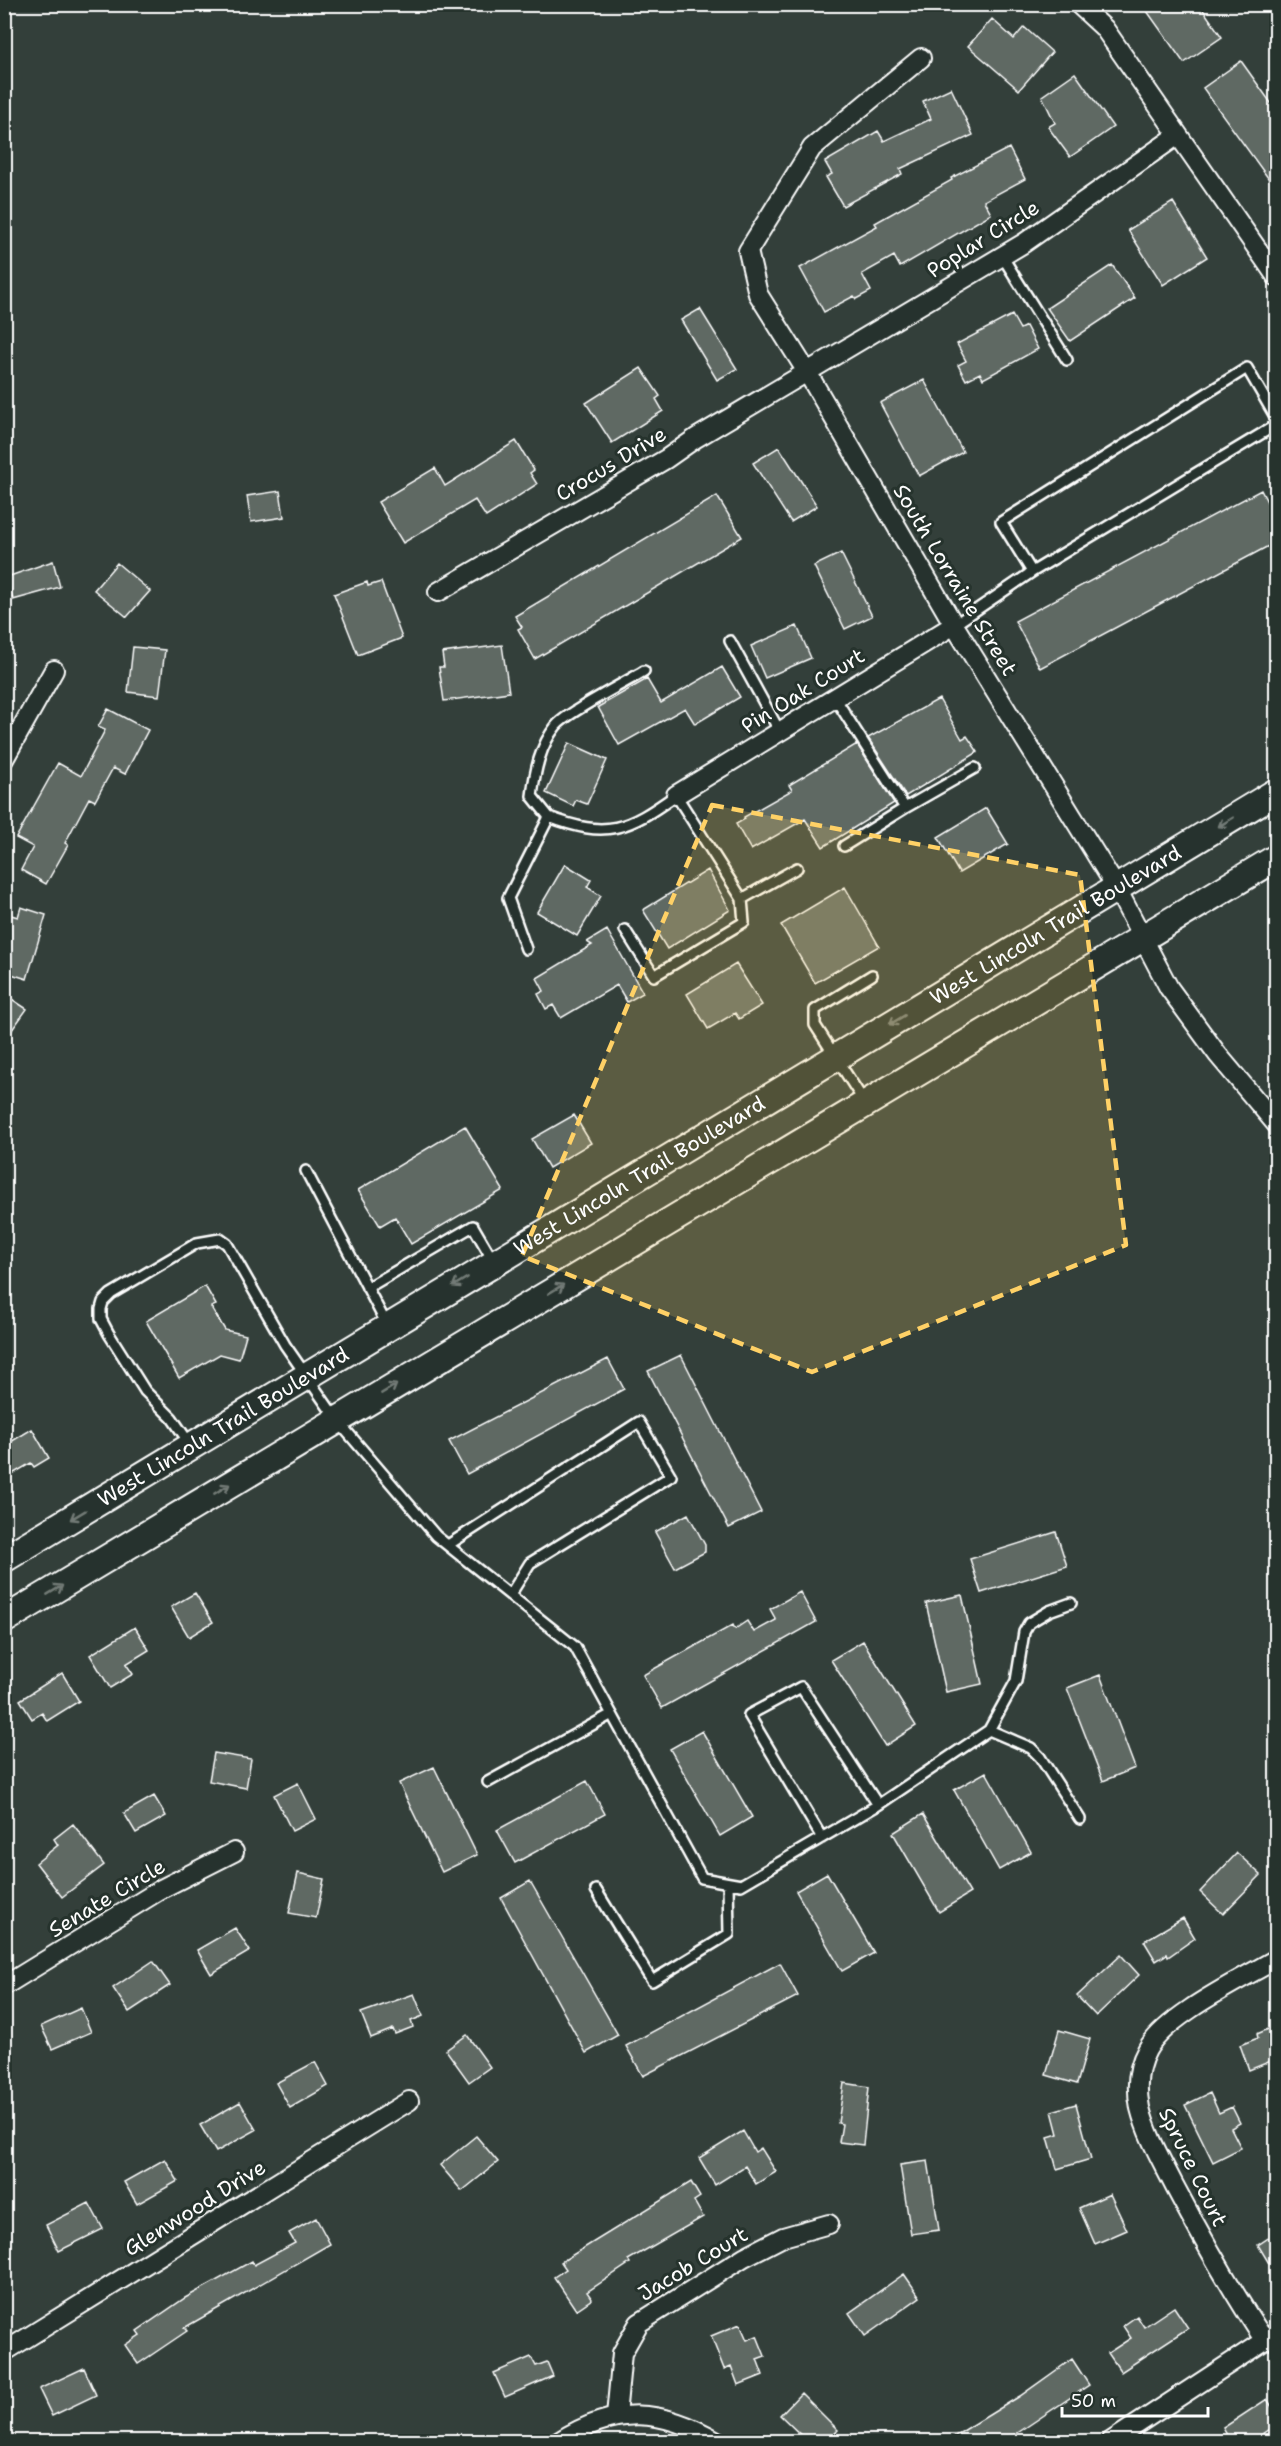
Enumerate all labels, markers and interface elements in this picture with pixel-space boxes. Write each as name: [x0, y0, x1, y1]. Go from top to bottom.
street label: Poplar Circle: [922, 193, 1044, 285]
street label: Crocus Drive: [550, 420, 672, 508]
street label: South Lorraine Street: [887, 479, 1023, 681]
street label: Pin Oak Court: [736, 642, 870, 740]
one-way arrow: [1218, 817, 1235, 829]
street label: West Lincoln Trail Boulevard: [925, 838, 1187, 1011]
one-way arrow: [889, 1014, 906, 1026]
street label: West Lincoln Trail Boulevard: [509, 1089, 770, 1262]
one-way arrow: [452, 1277, 469, 1289]
one-way arrow: [547, 1282, 564, 1294]
street label: West Lincoln Trail Boulevard: [92, 1340, 354, 1513]
one-way arrow: [380, 1382, 397, 1394]
one-way arrow: [213, 1483, 230, 1495]
one-way arrow: [70, 1509, 87, 1521]
one-way arrow: [46, 1584, 63, 1596]
street label: Senate Circle: [43, 1852, 171, 1944]
street label: Spruce Court: [1152, 2103, 1234, 2231]
street label: Glenwood Drive: [119, 2153, 271, 2263]
street label: Jacob Court: [633, 2220, 753, 2308]
scale bar: [1062, 2380, 1208, 2418]
text: 50 m: [1071, 2389, 1116, 2413]

